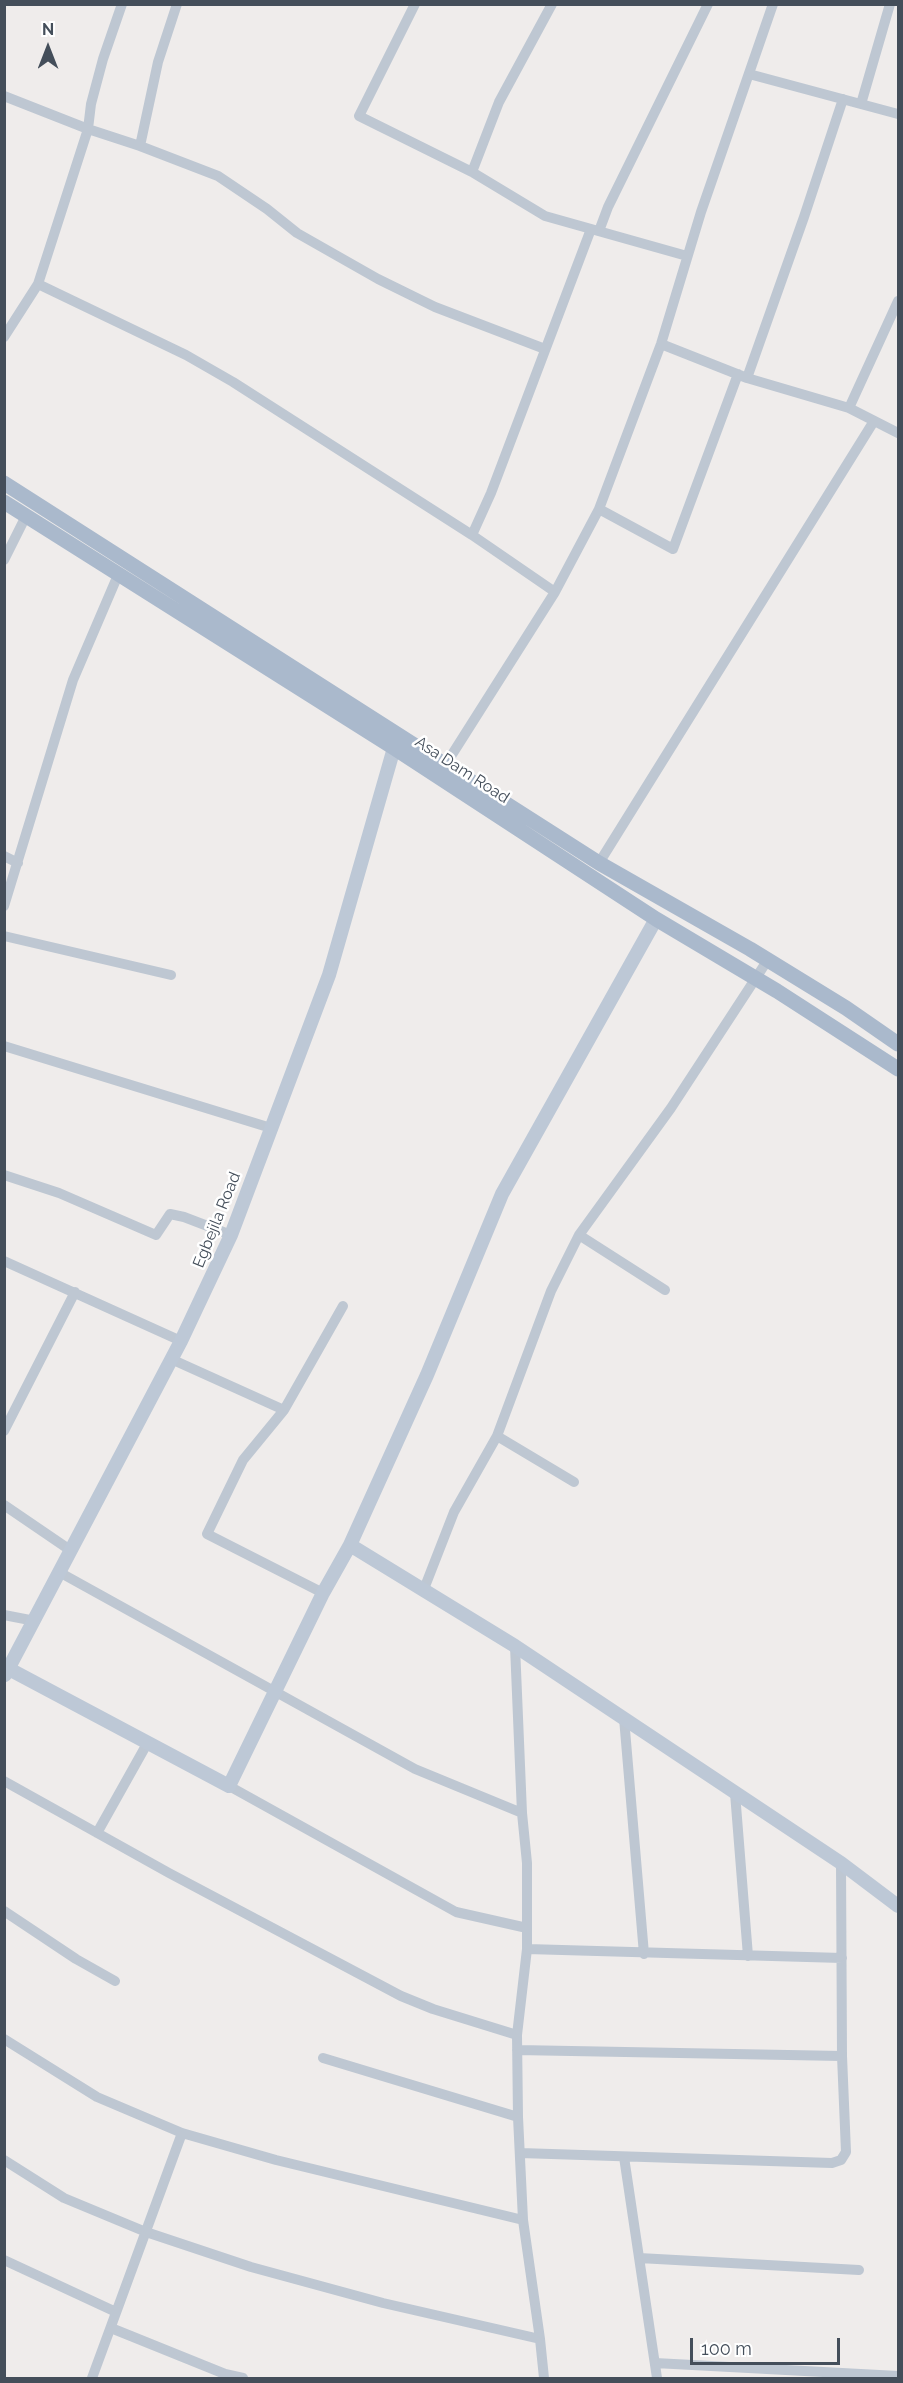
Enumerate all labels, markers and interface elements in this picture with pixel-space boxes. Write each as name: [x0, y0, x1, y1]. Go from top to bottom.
north arrow: [18, 18, 78, 78]
text: N: [42, 20, 54, 39]
street label: Asa Dam Road: [411, 732, 513, 808]
street label: Egbejila Road: [189, 1169, 245, 1271]
scale bar: [693, 2326, 843, 2364]
text: 100 m: [701, 2338, 752, 2359]

